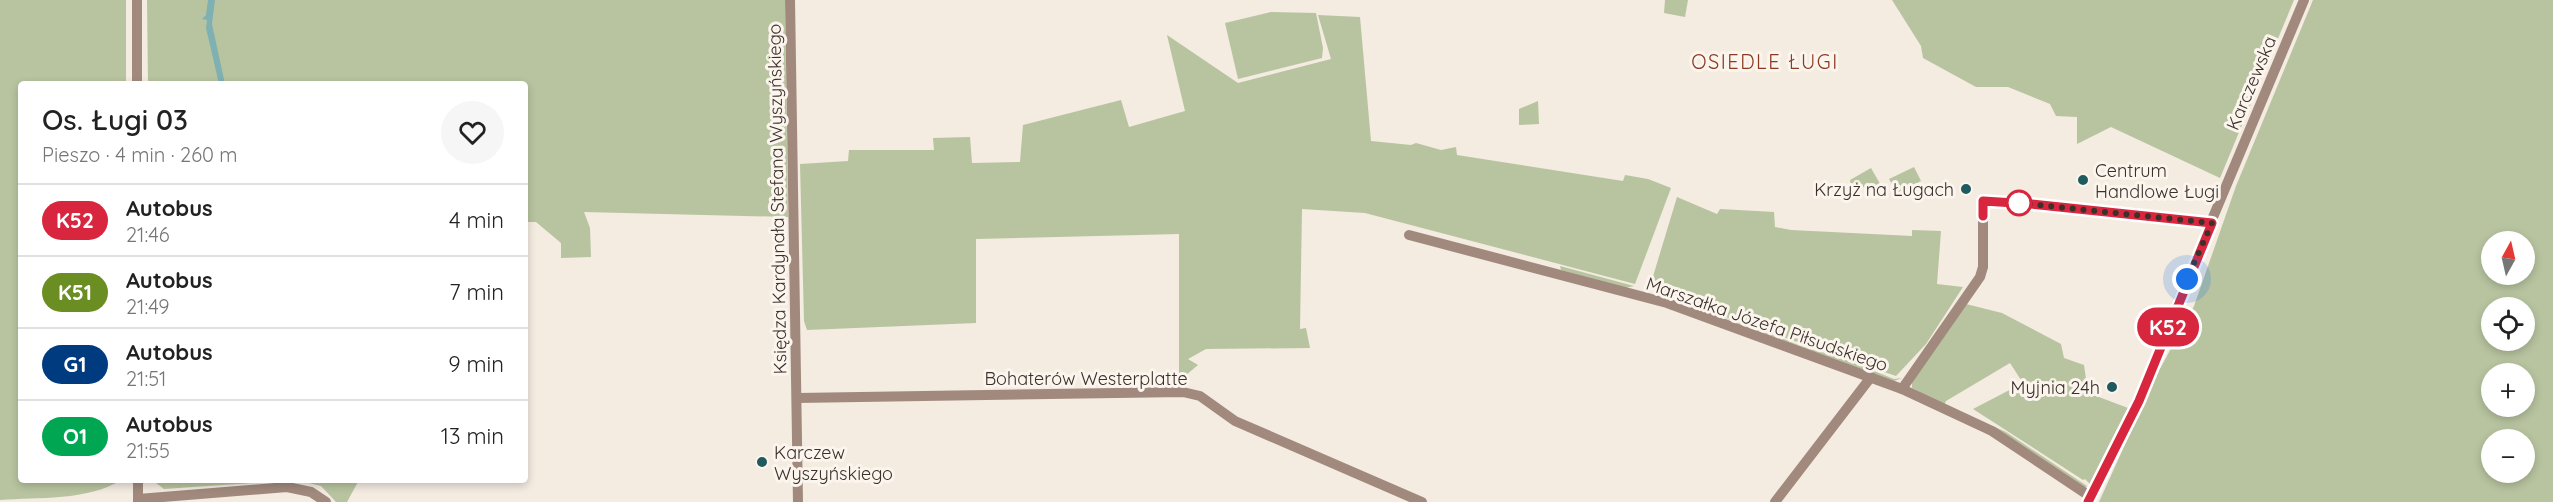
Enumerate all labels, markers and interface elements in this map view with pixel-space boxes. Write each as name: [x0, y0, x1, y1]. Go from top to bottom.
street label: Księdza Kardynała Stefana Wyszyńskiego: [762, 23, 792, 375]
street label: Karczewska: [2221, 33, 2281, 133]
district label: OSIEDLE ŁUGI: [1691, 49, 1839, 74]
button: heart: [441, 101, 504, 164]
text: Os. Ługi 03: [42, 102, 188, 137]
text: Pieszo · 4 min · 260 m: [42, 142, 238, 167]
place label: Centrum Handlowe Ługi: [2095, 159, 2219, 203]
marker: Centrum Handlowe Ługi: [2076, 173, 2090, 187]
place label: Krzyż na Ługach: [1814, 178, 1954, 201]
marker: Krzyż na Ługach: [1959, 182, 1973, 196]
unlabelled marker: [2006, 190, 2032, 216]
text: Autobus: [126, 194, 213, 222]
text: 4 min: [449, 206, 504, 234]
text: K52: [56, 207, 94, 233]
text: 21:46: [126, 222, 170, 247]
north arrow: [2481, 231, 2535, 285]
map controls: [2481, 231, 2535, 483]
your location: [2172, 264, 2202, 294]
text: Autobus: [126, 266, 213, 294]
street label: Marszałka Józefa Piłsudskiego: [1643, 272, 1891, 376]
text: 7 min: [449, 278, 504, 306]
text: K51: [58, 279, 92, 305]
text: 21:49: [126, 294, 170, 319]
button: locate: [2481, 297, 2535, 351]
line badge: K52: [2134, 308, 2202, 346]
text: K52: [2149, 314, 2187, 340]
text: Autobus: [126, 338, 213, 366]
text: 9 min: [448, 350, 504, 378]
text: G1: [64, 351, 86, 377]
button: +: [2481, 363, 2535, 417]
text: 21:51: [126, 366, 167, 391]
street label: Bohaterów Westerplatte: [984, 367, 1188, 390]
place label: Myjnia 24h: [2011, 376, 2100, 399]
marker: Myjnia 24h: [2105, 380, 2119, 394]
text: Autobus: [126, 410, 213, 438]
text: 13 min: [441, 422, 504, 450]
text: O1: [63, 423, 87, 449]
button: −: [2481, 429, 2535, 483]
text: 21:55: [126, 438, 170, 463]
place label: Karczew Wyszyńskiego: [774, 441, 893, 485]
marker: Karczew Wyszyńskiego: [755, 455, 769, 469]

